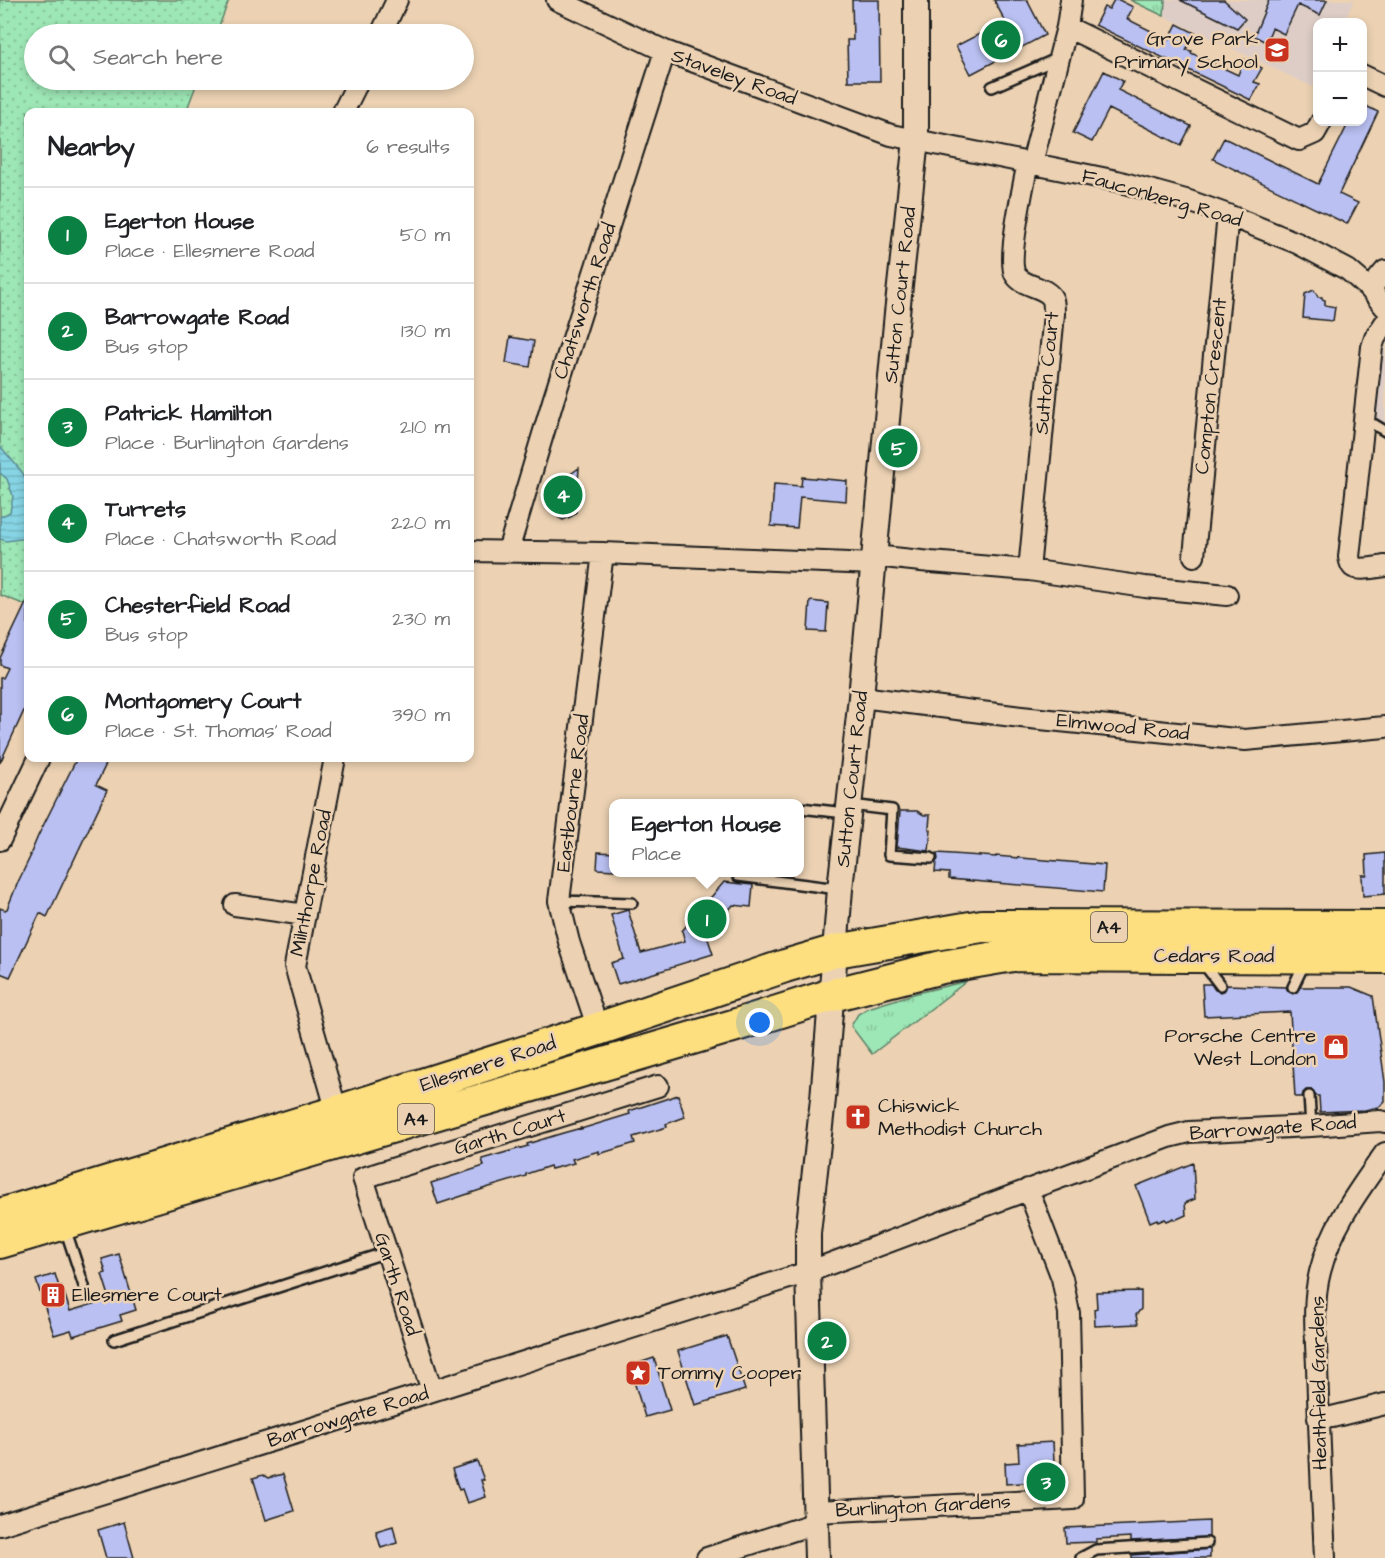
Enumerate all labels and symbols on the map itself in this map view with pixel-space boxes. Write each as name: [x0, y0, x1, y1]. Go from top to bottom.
pin: 6: [982, 18, 1020, 63]
place label: Grove Park Primary School: [1114, 25, 1258, 77]
school or university icon: Grove Park Primary School: [1262, 35, 1292, 65]
street label: Staveley Road: [667, 41, 800, 114]
street label: Fauconberg Road: [1078, 162, 1245, 235]
street label: Sutton Court Road: [877, 205, 923, 385]
street label: Chatsworth Road: [547, 219, 623, 383]
street label: Compton Crescent: [1188, 296, 1234, 476]
street label: Sutton Court: [1028, 310, 1066, 436]
pin: 5: [878, 426, 918, 470]
pin: 4: [544, 472, 582, 518]
street label: Sutton Court Road: [829, 689, 875, 869]
street label: Elmwood Road: [1055, 706, 1191, 748]
street label: Eastbourne Road: [549, 713, 597, 873]
street label: Milnthorpe Road: [283, 807, 339, 959]
pin: 1: [688, 896, 726, 942]
road number: A4: [1091, 912, 1127, 942]
street label: Cedars Road: [1154, 942, 1274, 970]
your location: [745, 1008, 774, 1037]
place label: Porsche Centre West London: [1165, 1022, 1316, 1073]
street label: Ellesmere Road: [417, 1029, 559, 1099]
shop icon: Porsche Centre West London: [1321, 1032, 1351, 1062]
place label: Chiswick Methodist Church: [878, 1092, 1042, 1143]
street label: Garth Court: [451, 1102, 569, 1162]
church icon: Chiswick Methodist Church: [843, 1102, 873, 1132]
road number: A4: [398, 1104, 434, 1134]
street label: Barrowgate Road: [1189, 1108, 1357, 1149]
street label: Garth Road: [367, 1229, 427, 1339]
building icon: Ellesmere Court: [38, 1280, 68, 1310]
place label: Ellesmere Court: [72, 1281, 222, 1309]
street label: Heathfield Gardens: [1303, 1296, 1335, 1470]
pin: 2: [808, 1318, 846, 1364]
place icon: Tommy Cooper: [623, 1358, 653, 1388]
place label: Tommy Cooper: [658, 1359, 801, 1388]
street label: Barrowgate Road: [264, 1379, 432, 1456]
pin: 3: [1026, 1460, 1066, 1504]
street label: Burlington Gardens: [835, 1487, 1011, 1526]

